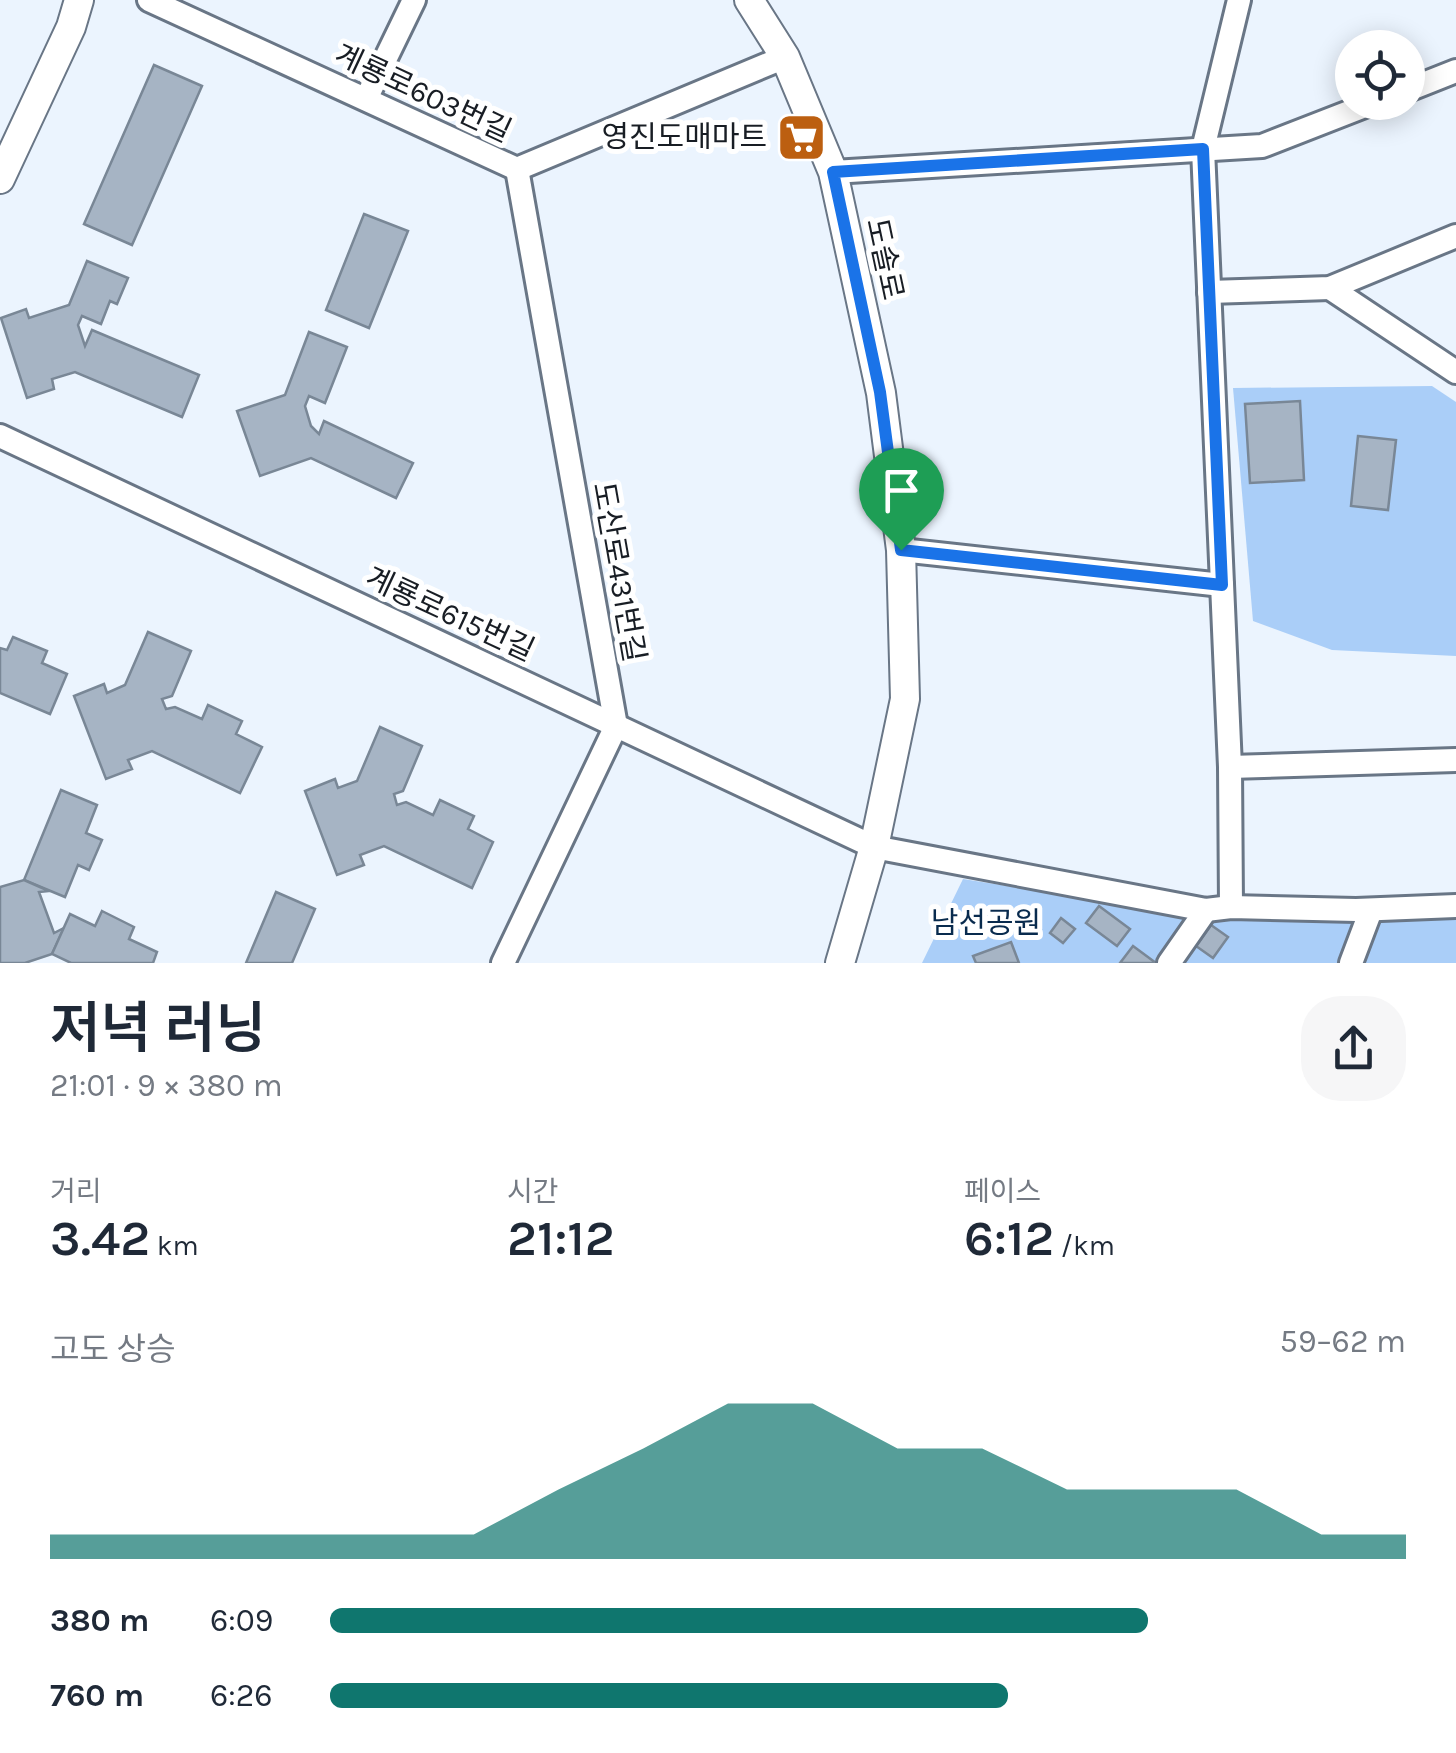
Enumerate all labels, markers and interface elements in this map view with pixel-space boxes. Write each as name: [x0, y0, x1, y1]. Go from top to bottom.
map controls: [1335, 30, 1425, 120]
button: locate: [1335, 30, 1425, 120]
street label: 계룡로603번길: [329, 36, 517, 150]
supermarket icon: 영진도매마트: [776, 111, 828, 163]
place label: 영진도매마트: [601, 119, 767, 155]
street label: 도솔로: [859, 215, 911, 303]
pin: [859, 448, 944, 551]
icon: arrive: [874, 463, 929, 518]
street label: 도산로431번길: [585, 479, 653, 665]
street label: 계룡로615번길: [360, 559, 540, 669]
park label: 남선공원: [931, 905, 1041, 941]
button: share: [1301, 996, 1406, 1101]
text: 저녁 러닝: [50, 997, 266, 1061]
text: 21:01 · 9 × 380 m: [50, 1067, 283, 1104]
text: 거리: [50, 1175, 102, 1208]
text: 시간: [507, 1175, 559, 1208]
text: 페이스: [964, 1175, 1041, 1208]
text: 3.42: [50, 1209, 150, 1268]
text: 21:12: [507, 1209, 615, 1268]
text: 6:12: [964, 1209, 1054, 1268]
text: km: [150, 1229, 199, 1262]
text: /km: [1054, 1229, 1115, 1262]
text: 59–62 m: [1280, 1323, 1406, 1360]
text: 고도 상승: [50, 1331, 175, 1368]
text: 380 m: [50, 1602, 149, 1639]
text: 6:09: [210, 1602, 273, 1639]
text: 760 m: [50, 1677, 144, 1714]
text: 6:26: [210, 1677, 273, 1714]

